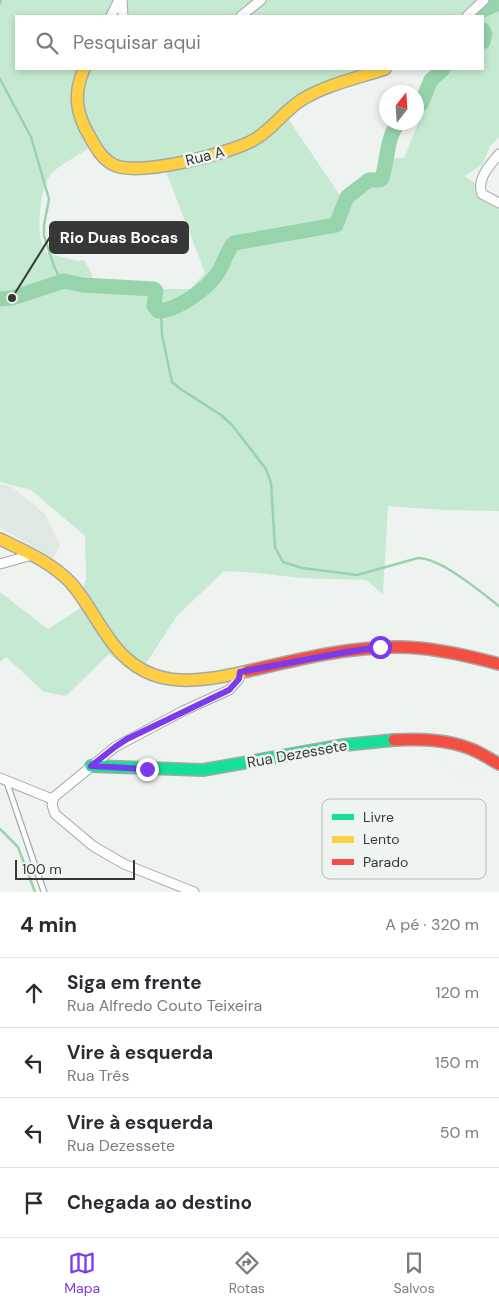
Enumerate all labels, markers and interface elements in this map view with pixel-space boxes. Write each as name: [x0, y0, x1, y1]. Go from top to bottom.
search box: [15, 15, 484, 70]
icon: search: [33, 29, 61, 57]
text: Pesquisar aqui: [73, 30, 201, 55]
north arrow: [379, 85, 424, 130]
street label: Rua A: [183, 141, 227, 170]
callout: Rio Duas Bocas: [50, 222, 188, 253]
text: Rio Duas Bocas: [60, 227, 178, 248]
route start: [369, 636, 392, 659]
street label: Rua Dezessete: [245, 735, 349, 773]
route end: [136, 758, 159, 781]
legend: [322, 799, 486, 879]
text: Livre: [363, 808, 394, 826]
text: Lento: [363, 830, 400, 848]
text: Parado: [363, 853, 408, 871]
scale bar: [15, 857, 135, 880]
text: 100 m: [22, 860, 62, 878]
text: 4 min: [20, 911, 77, 939]
text: A pé · 320 m: [385, 914, 479, 935]
text: Siga em frente: [67, 970, 202, 995]
icon: ahead: [20, 979, 48, 1007]
text: 120 m: [435, 982, 479, 1003]
text: Rua Alfredo Couto Teixeira: [67, 995, 262, 1016]
text: Vire à esquerda: [67, 1040, 213, 1065]
icon: left: [20, 1049, 48, 1077]
text: 150 m: [435, 1052, 479, 1073]
text: Rua Três: [67, 1065, 129, 1086]
text: Vire à esquerda: [67, 1110, 213, 1135]
icon: left: [20, 1119, 48, 1147]
text: 50 m: [440, 1122, 479, 1143]
text: Rua Dezessete: [67, 1135, 175, 1156]
icon: arrive: [20, 1189, 48, 1217]
text: Chegada ao destino: [67, 1190, 252, 1215]
tab: Mapa: [64, 1249, 100, 1297]
tab: Rotas: [229, 1249, 265, 1297]
tab: Salvos: [393, 1249, 435, 1297]

